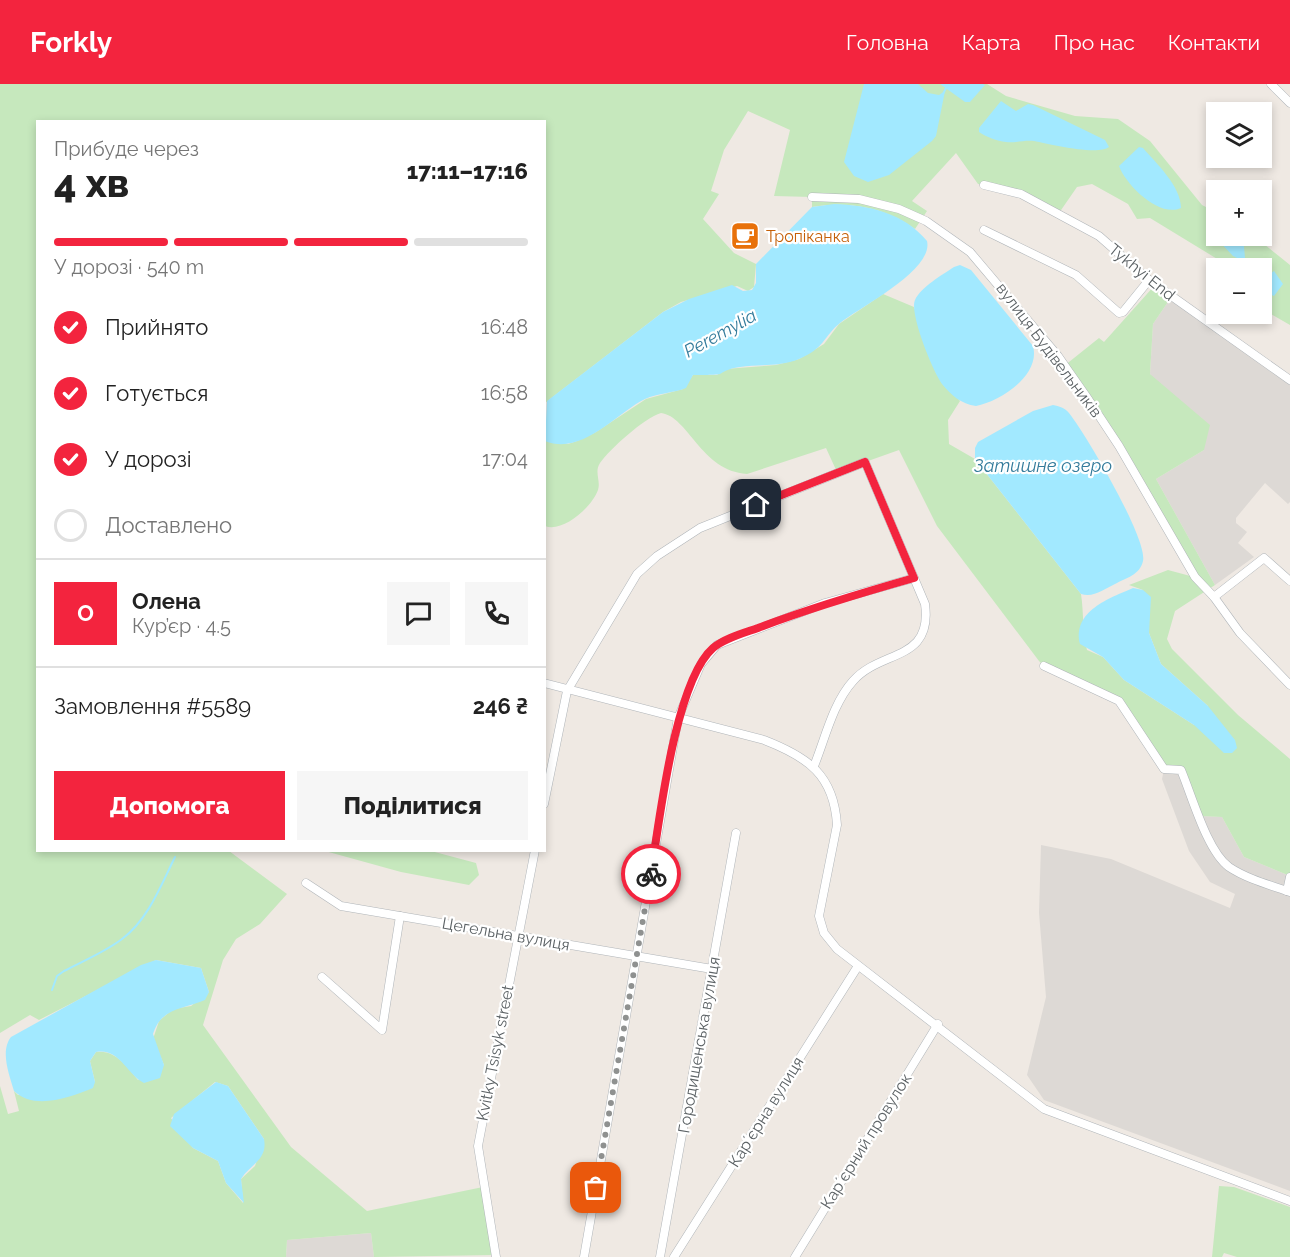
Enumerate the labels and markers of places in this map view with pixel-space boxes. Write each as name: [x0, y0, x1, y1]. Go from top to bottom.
cafe icon: Тропіканка: [729, 220, 761, 252]
place label: Тропіканка: [766, 227, 850, 246]
pin: [730, 479, 781, 530]
pin: [570, 1162, 621, 1213]

